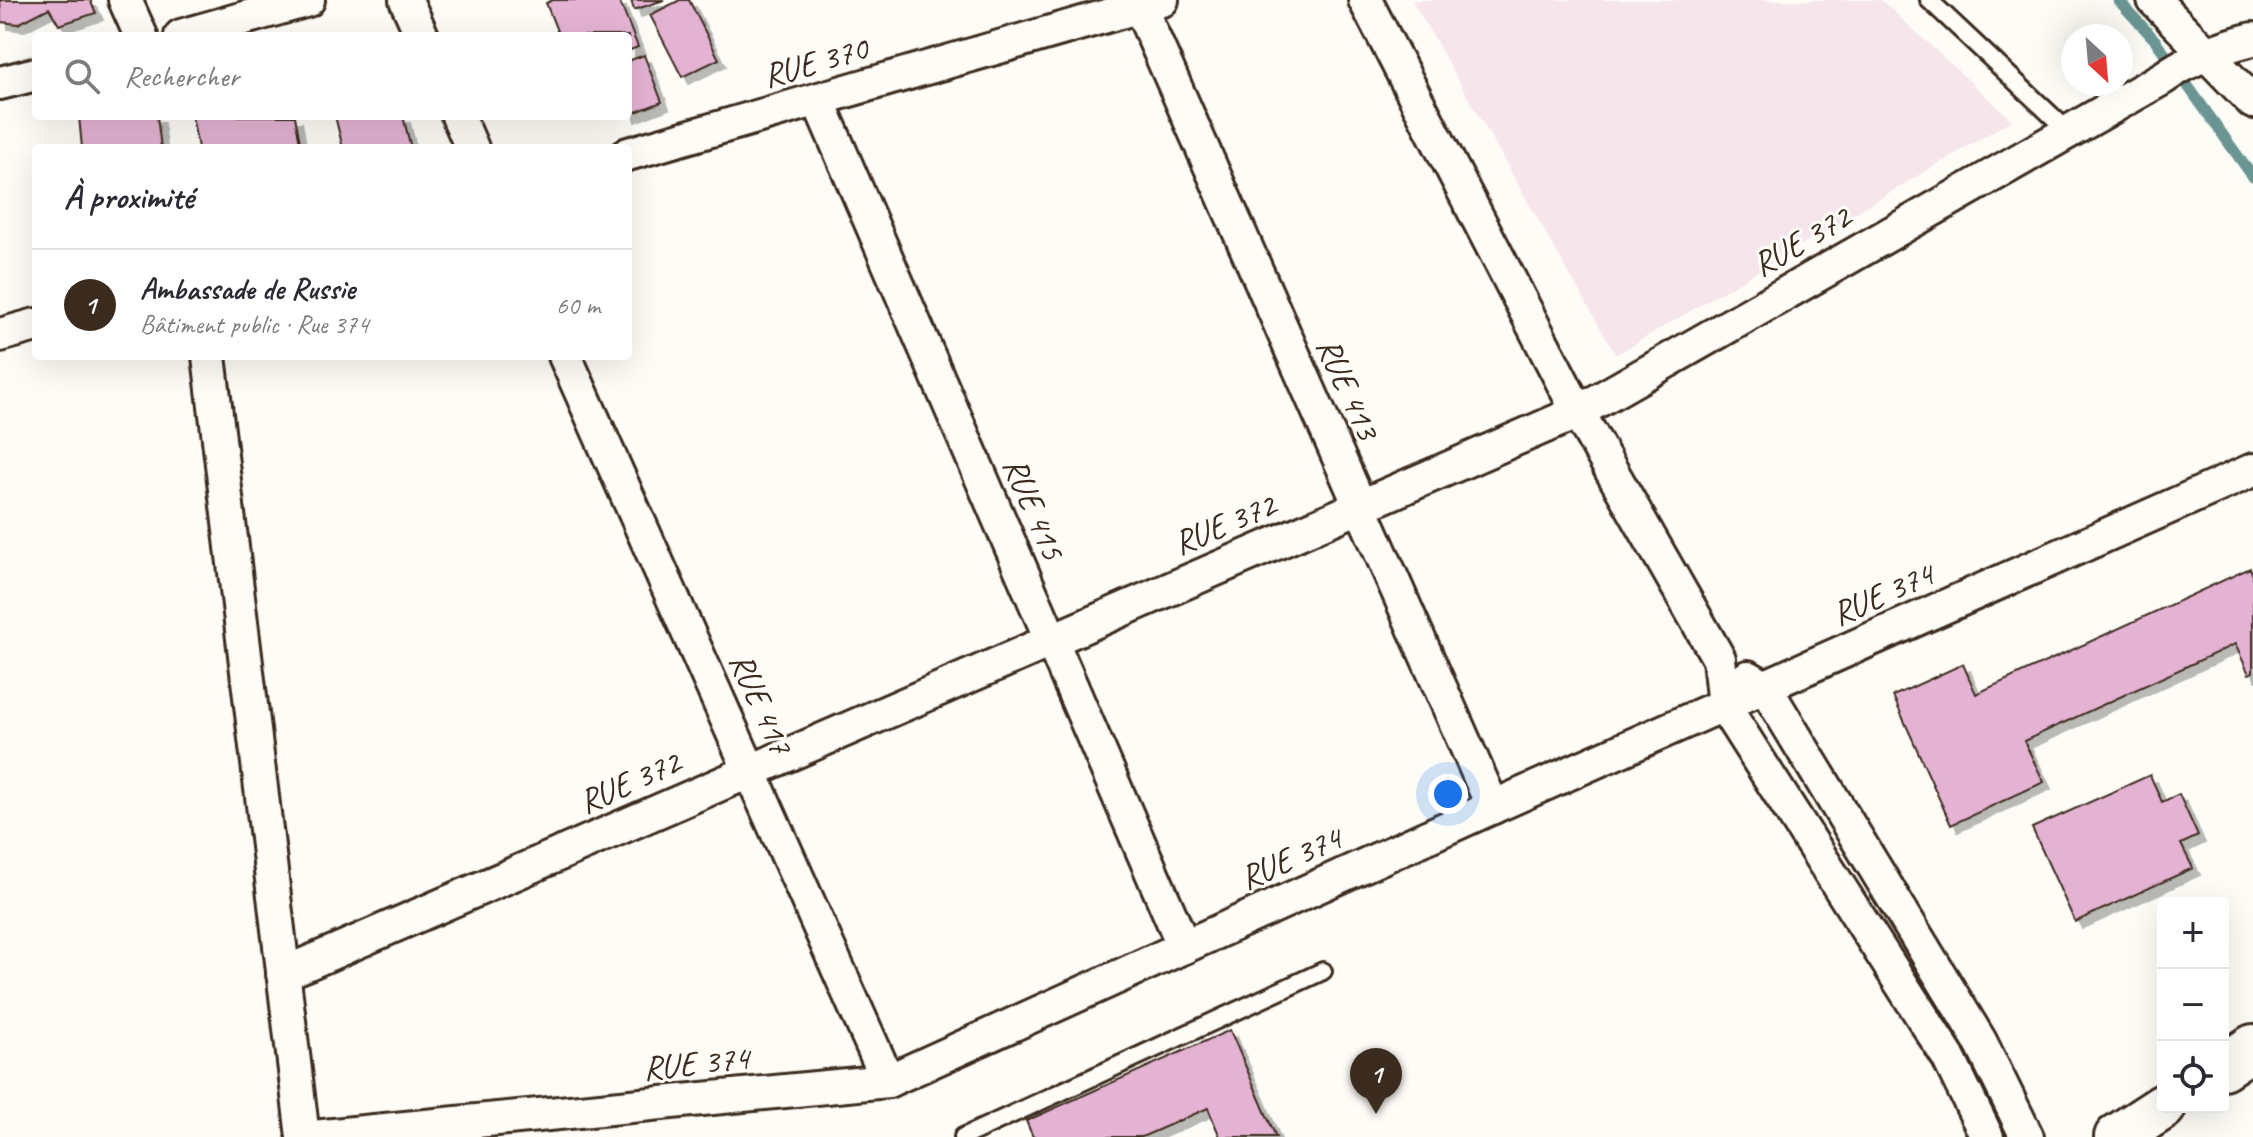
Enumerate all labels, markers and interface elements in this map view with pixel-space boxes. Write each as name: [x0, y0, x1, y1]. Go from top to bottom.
north arrow: [2061, 24, 2133, 96]
street label: RUE 370: [758, 25, 875, 97]
search box: [32, 32, 632, 120]
icon: search: [60, 54, 104, 98]
text: Rechercher: [124, 57, 239, 95]
text: À proximité: [64, 175, 193, 218]
street label: RUE 372: [1744, 194, 1861, 286]
text: Ambassade de Russie: [140, 270, 355, 308]
text: 1: [84, 289, 96, 322]
text: 60 m: [556, 289, 600, 322]
text: Bâtiment public · Rue 374: [140, 308, 369, 341]
street label: RUE 413: [1307, 331, 1391, 448]
street label: RUE 415: [994, 451, 1076, 567]
street label: RUE 372: [1167, 482, 1284, 564]
street label: RUE 374: [1825, 551, 1943, 635]
street label: RUE 417: [720, 646, 804, 762]
street label: RUE 372: [572, 739, 689, 823]
your location: [1428, 774, 1468, 814]
street label: RUE 374: [1233, 815, 1351, 899]
map controls: [2157, 897, 2229, 1113]
button: +: [2157, 897, 2229, 969]
button: −: [2157, 969, 2229, 1041]
street label: RUE 374: [641, 1035, 755, 1089]
button: locate: [2157, 1041, 2229, 1113]
pin: 1: [1350, 1048, 1402, 1114]

